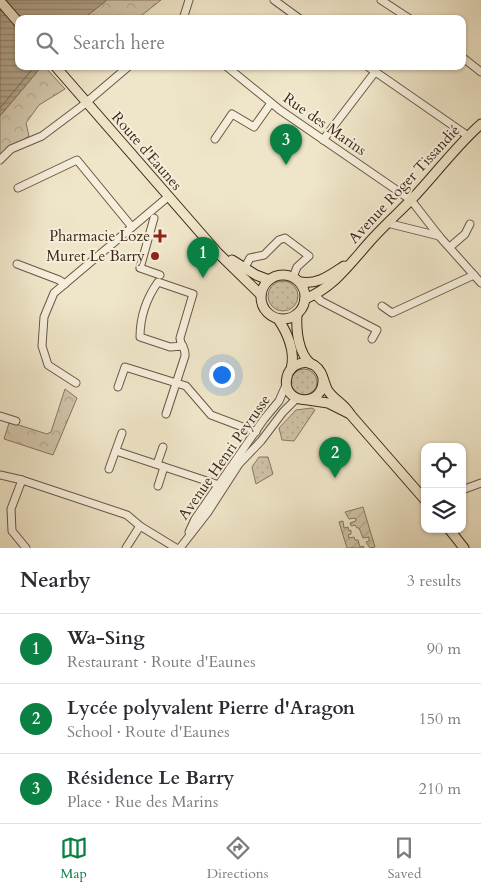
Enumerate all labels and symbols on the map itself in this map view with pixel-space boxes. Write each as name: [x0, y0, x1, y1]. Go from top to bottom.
street label: Rue des Marins: [279, 88, 371, 160]
street label: Route d'Eaunes: [107, 107, 187, 195]
street label: Avenue Roger Tissandié: [344, 120, 464, 248]
pin: 3: [270, 124, 302, 165]
place label: Pharmacie Loze: [49, 226, 150, 246]
marker: Pharmacie Loze: [154, 230, 166, 242]
pin: 1: [187, 237, 219, 278]
place label: Muret Le Barry: [46, 246, 145, 266]
marker: Muret Le Barry: [149, 250, 161, 262]
your location: [209, 362, 235, 388]
street label: Avenue Henri Peyrusse: [173, 390, 275, 524]
pin: 2: [319, 437, 351, 478]

